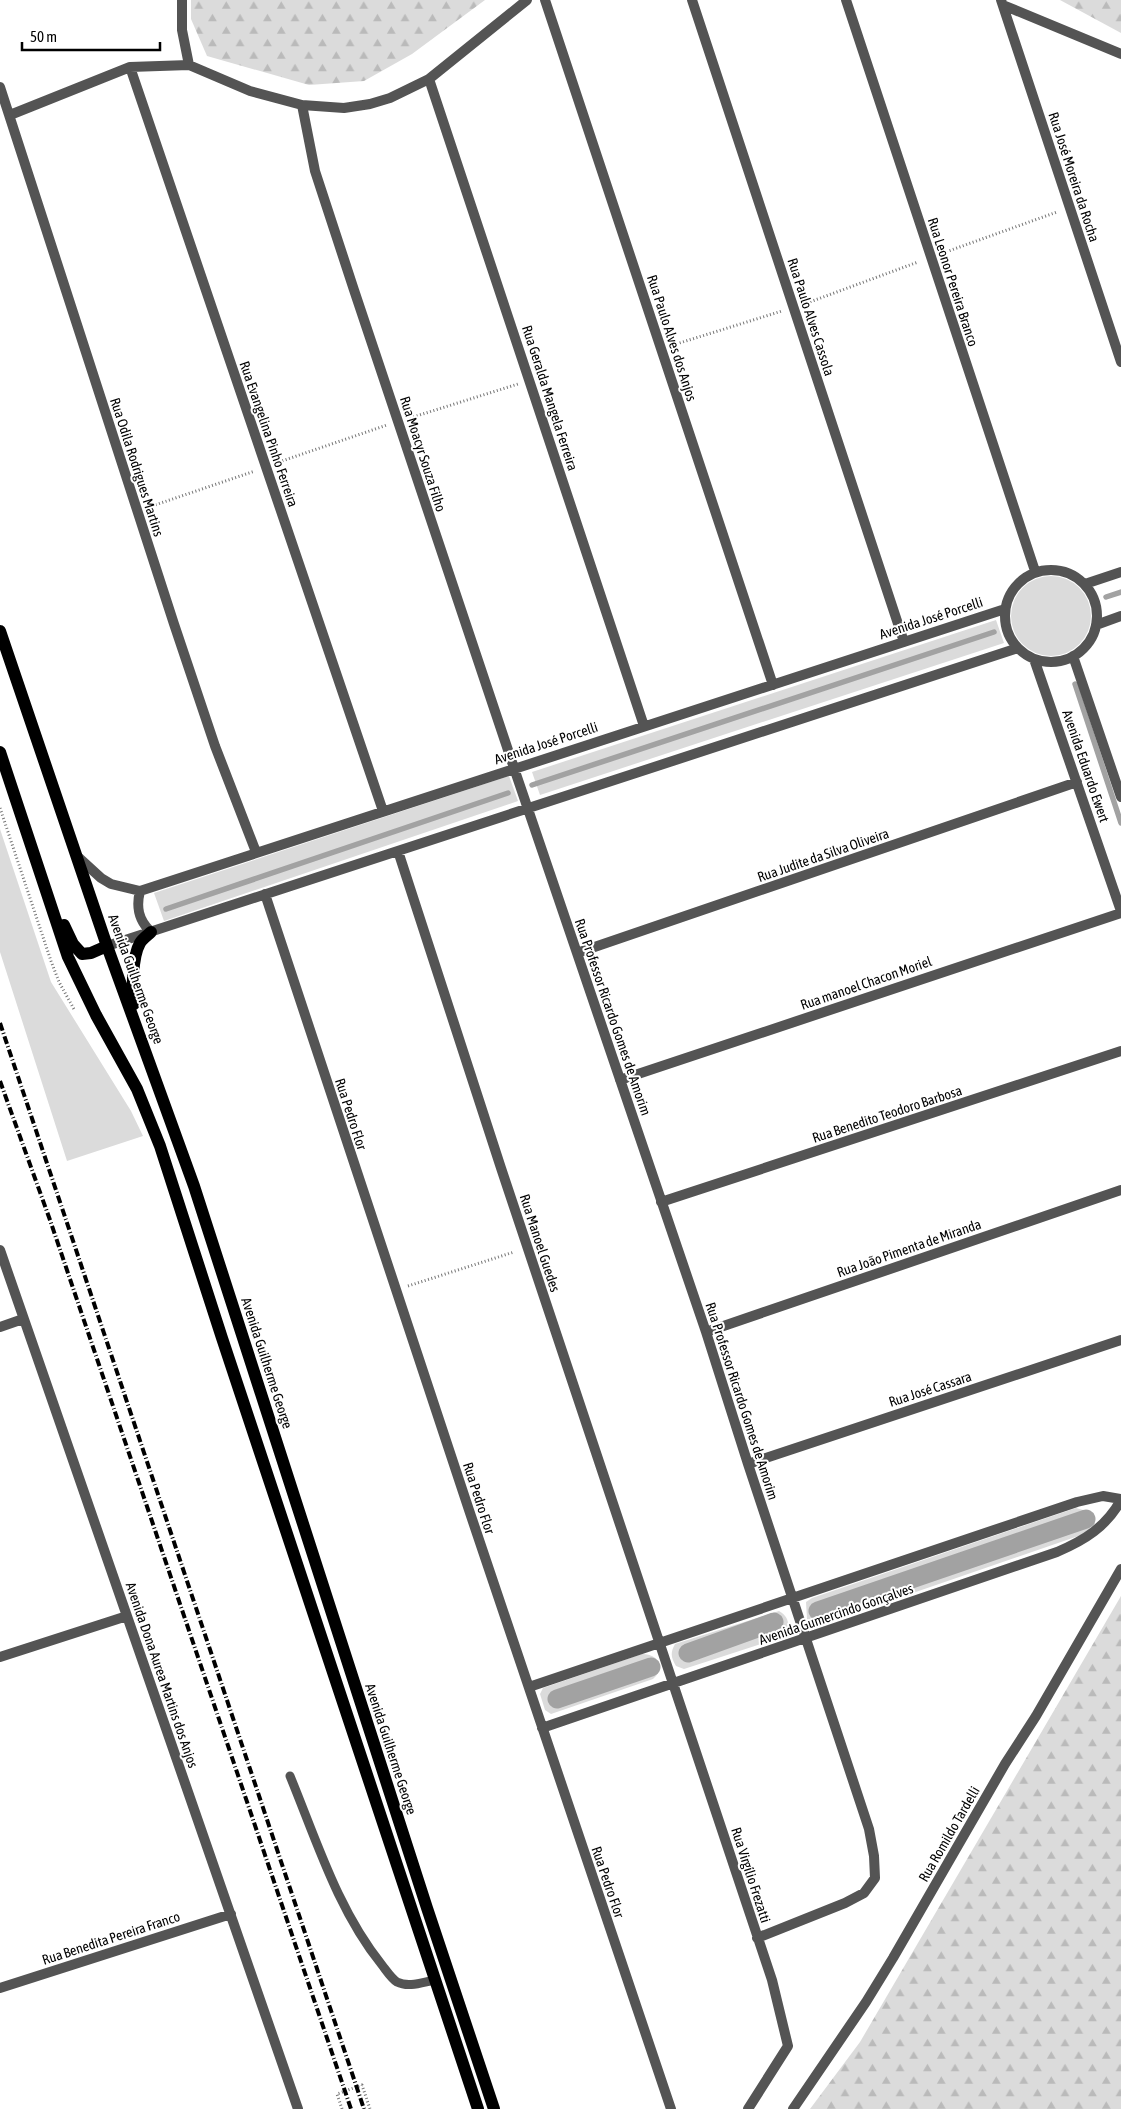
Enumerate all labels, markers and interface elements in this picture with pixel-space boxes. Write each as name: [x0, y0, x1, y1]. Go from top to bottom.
scale bar: [22, 20, 160, 52]
text: 50 m: [30, 28, 57, 45]
street label: Rua José Moreira da Rocha: [1045, 110, 1103, 244]
street label: Rua Leonor Pereira Branco: [925, 216, 981, 348]
street label: Rua Paulo Alves Cassola: [784, 256, 838, 378]
street label: Rua Paulo Alves dos Anjos: [644, 273, 700, 403]
street label: Rua Geralda Mangela Ferreira: [519, 323, 581, 473]
street label: Rua Evangelina Pinho Ferreira: [237, 359, 301, 509]
street label: Rua Moacyr Souza Filho: [397, 394, 449, 514]
street label: Rua Odila Rodrigues Martins: [107, 396, 167, 538]
street label: Avenida José Porcelli: [877, 594, 985, 642]
street label: Avenida Eduardo Ewert: [1059, 708, 1113, 824]
street label: Avenida José Porcelli: [492, 719, 600, 767]
street label: Rua Judite da Silva Oliveira: [755, 825, 891, 885]
street label: Avenida Guilherme George: [105, 912, 167, 1046]
street label: Rua Professor Ricardo Gomes de Amorim: [572, 917, 654, 1117]
street label: Rua manoel Chacon Moriel: [798, 953, 934, 1013]
street label: Rua Pedro Flor: [332, 1076, 370, 1153]
street label: Rua Benedito Teodoro Barbosa: [810, 1082, 964, 1146]
street label: Rua Manoel Guedes: [517, 1192, 563, 1294]
street label: Rua João Pimenta de Miranda: [835, 1216, 983, 1280]
street label: Avenida Guilherme George: [238, 1295, 296, 1431]
street label: Rua Professor Ricardo Gomes de Amorim: [702, 1300, 782, 1502]
street label: Rua José Cassara: [887, 1368, 973, 1410]
street label: Rua Pedro Flor: [460, 1460, 498, 1537]
street label: Avenida Dona Aurea Martins dos Anjos: [123, 1580, 201, 1770]
street label: Avenida Gumercindo Gonçalves: [757, 1580, 915, 1648]
street label: Avenida Guilherme George: [362, 1681, 420, 1817]
street label: Rua Romildo Tardelli: [915, 1784, 983, 1884]
street label: Rua Virgílio Frezatti: [728, 1825, 774, 1925]
street label: Rua Pedro Flor: [588, 1844, 628, 1921]
street label: Rua Benedita Pereira Franco: [40, 1908, 182, 1968]

